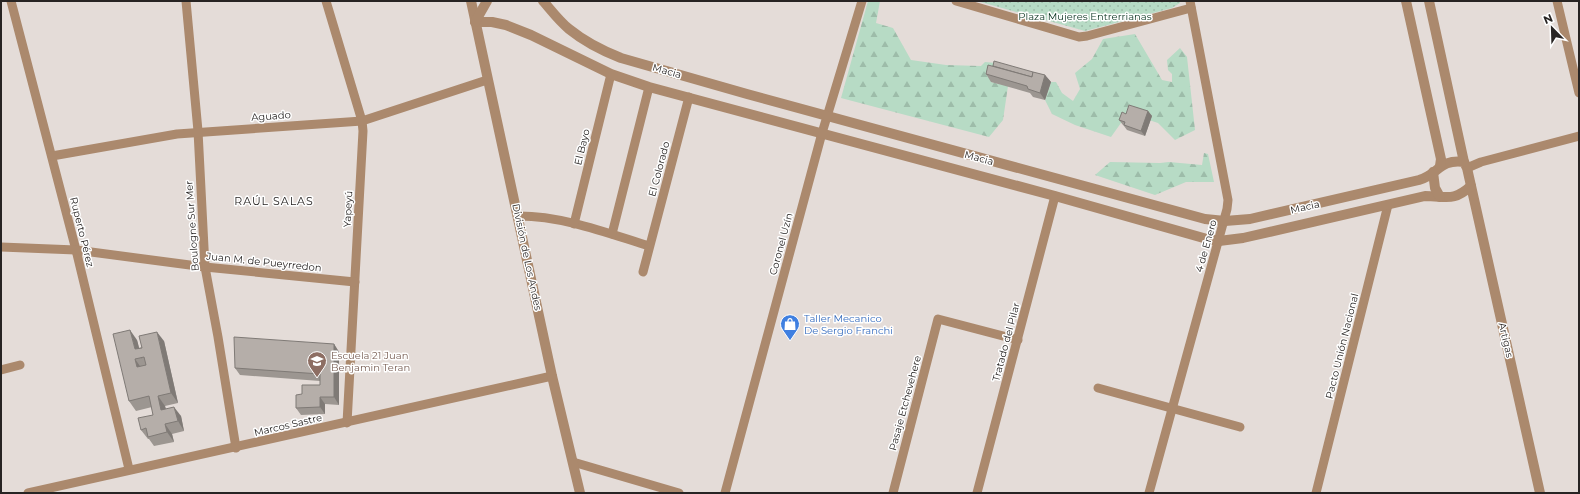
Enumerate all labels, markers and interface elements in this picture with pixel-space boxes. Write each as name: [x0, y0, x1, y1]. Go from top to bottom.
north arrow: [1532, 8, 1572, 48]
park label: Plaza Mujeres Entrerrianas: [1018, 10, 1152, 23]
text: N: [1541, 11, 1555, 27]
street label: Macia: [651, 61, 683, 81]
street label: Aguado: [251, 108, 291, 124]
street label: El Bayo: [571, 128, 593, 166]
street label: El Colorado: [645, 140, 673, 198]
street label: Macia: [963, 148, 995, 168]
street label: Boulogne Sur Mer: [182, 180, 202, 272]
street label: Yapeyú: [341, 190, 355, 228]
district label: RAÚL SALAS: [234, 194, 314, 208]
street label: Ruperto Pérez: [67, 196, 97, 268]
street label: Macia: [1289, 197, 1321, 217]
street label: División de Los Andes: [509, 202, 545, 312]
street label: Coronel Uzín: [766, 211, 796, 277]
street label: 4 de Enero: [1192, 218, 1220, 274]
street label: Juan M. de Pueyrredon: [205, 249, 322, 275]
street label: Pacto Unión Nacional: [1323, 292, 1361, 400]
street label: Tratado del Pilar: [989, 301, 1023, 383]
place label: Taller Mecanico De Sergio Franchi: [804, 312, 893, 337]
shop icon: Taller Mecanico De Sergio Franchi: [779, 313, 801, 341]
street label: Artigas: [1496, 321, 1516, 359]
place label: Escuela 21 Juan Benjamin Teran: [331, 349, 410, 374]
school or university icon: Escuela 21 Juan Benjamin Teran: [306, 350, 328, 378]
street label: Pasaje Etchevehere: [886, 354, 924, 452]
street label: Marcos Sastre: [253, 411, 323, 439]

